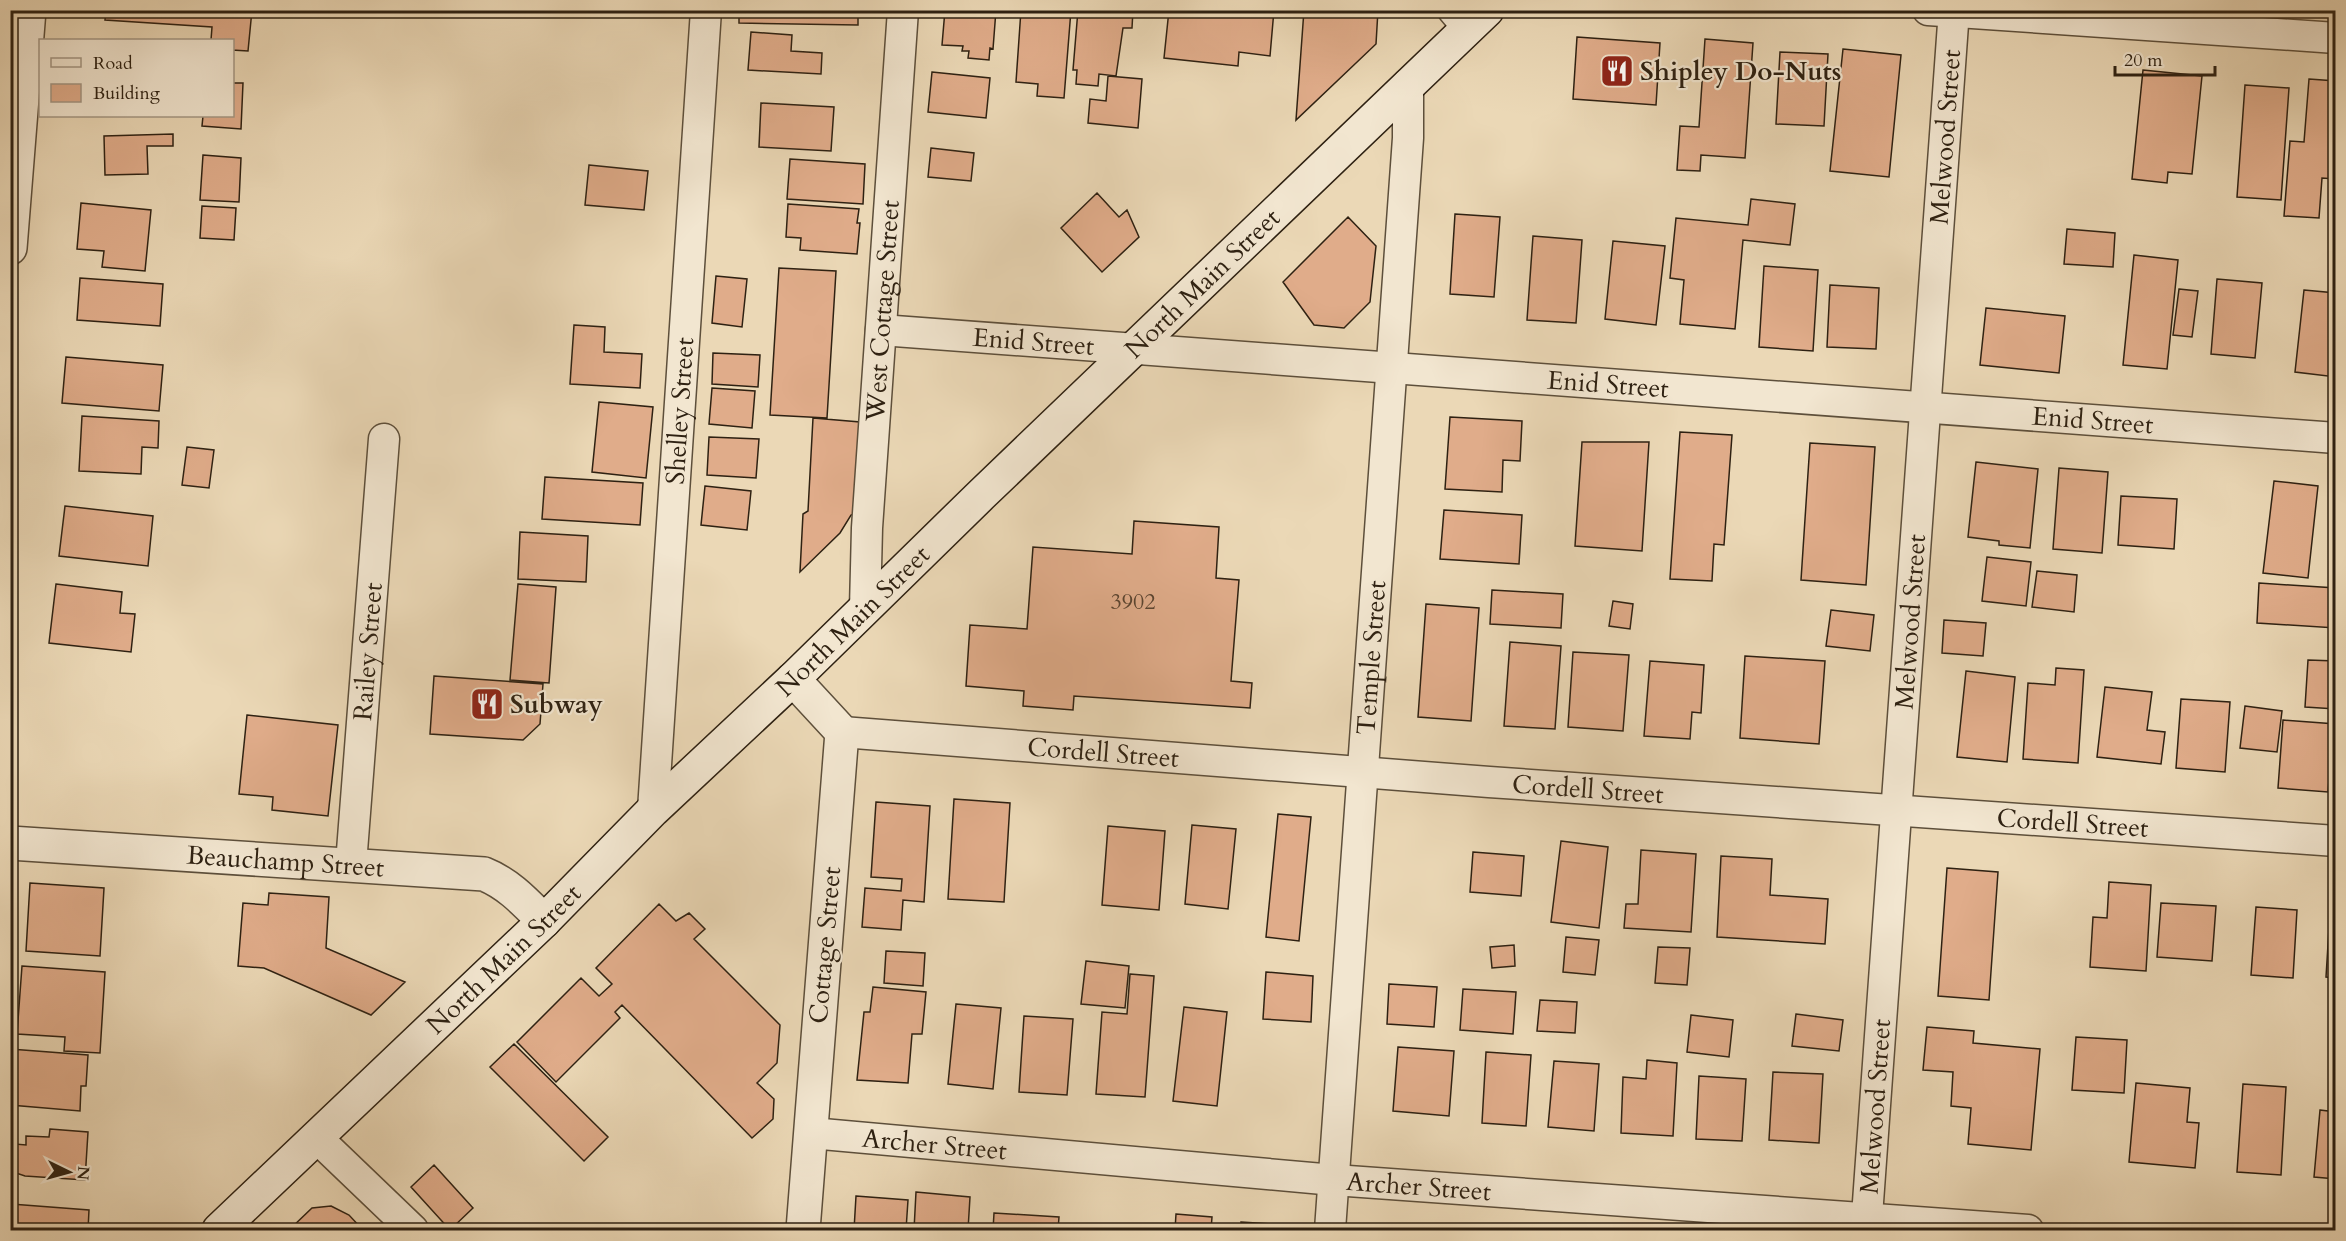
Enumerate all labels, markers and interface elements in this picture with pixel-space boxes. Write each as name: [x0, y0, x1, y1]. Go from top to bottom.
legend: [39, 39, 234, 117]
scale bar: [2115, 39, 2216, 77]
street label: Melwood Street: [1921, 48, 1969, 226]
text: 20 m: [2124, 48, 2163, 73]
text: Road: [93, 51, 133, 76]
restaurant icon: Shipley Do-Nuts: [1599, 53, 1635, 89]
place label: Shipley Do-Nuts: [1640, 54, 1841, 89]
text: Building: [93, 81, 161, 106]
street label: West Cottage Street: [857, 199, 907, 424]
street label: North Main Street: [1117, 200, 1287, 366]
street label: Enid Street: [972, 319, 1095, 363]
street label: Shelley Street: [657, 336, 702, 486]
street label: Enid Street: [1546, 362, 1670, 406]
street label: Enid Street: [2031, 398, 2155, 442]
street label: Melwood Street: [1886, 533, 1934, 710]
street label: North Main Street: [768, 537, 937, 704]
street label: Temple Street: [1348, 579, 1394, 736]
street label: Railey Street: [345, 581, 390, 722]
house number: 3902: [1110, 587, 1156, 617]
restaurant icon: Subway: [469, 686, 505, 722]
place label: Subway: [510, 687, 603, 722]
street label: Cordell Street: [1026, 729, 1180, 775]
street label: Cordell Street: [1511, 766, 1665, 812]
street label: Cordell Street: [1996, 800, 2150, 845]
street label: Beauchamp Street: [186, 837, 385, 885]
street label: Cottage Street: [801, 865, 849, 1025]
street label: North Main Street: [418, 876, 589, 1042]
street label: Melwood Street: [1851, 1018, 1899, 1195]
street label: Archer Street: [861, 1120, 1008, 1168]
north arrow: [39, 1142, 99, 1202]
street label: Archer Street: [1345, 1163, 1492, 1209]
text: N: [71, 1165, 95, 1181]

